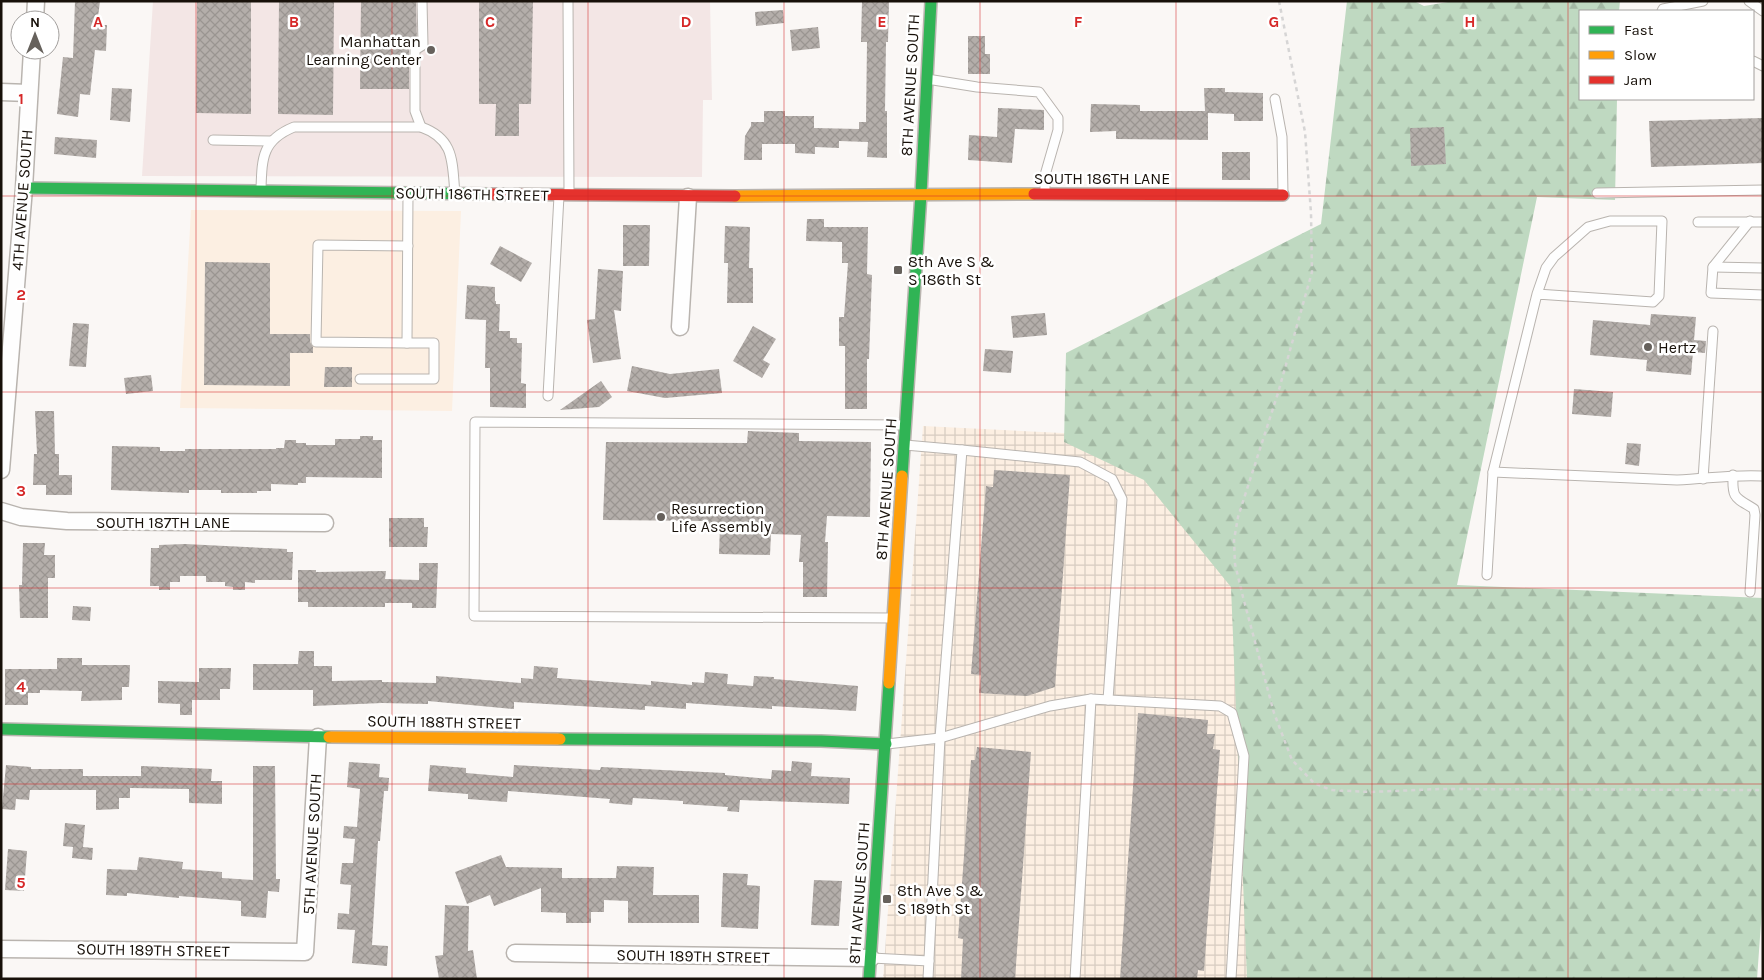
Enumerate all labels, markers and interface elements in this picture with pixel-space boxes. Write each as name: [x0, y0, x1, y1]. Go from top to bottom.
north arrow: [10, 10, 60, 60]
legend: [1579, 10, 1754, 100]
text: A: [93, 12, 103, 31]
text: B: [289, 12, 299, 31]
text: C: [485, 12, 495, 31]
text: D: [681, 12, 692, 31]
text: E: [877, 12, 887, 31]
text: F: [1074, 12, 1083, 31]
text: G: [1269, 12, 1279, 31]
text: H: [1464, 12, 1476, 31]
street label: 8TH AVENUE SOUTH: [897, 13, 923, 157]
text: N: [30, 14, 40, 31]
text: Fast: [1624, 21, 1654, 39]
place label: Manhattan Learning Center: [306, 32, 421, 69]
marker: Manhattan Learning Center: [425, 44, 437, 56]
text: Slow: [1624, 46, 1656, 64]
text: Jam: [1624, 71, 1652, 89]
text: 1: [18, 89, 24, 108]
street label: 4TH AVENUE SOUTH: [8, 129, 36, 271]
street label: SOUTH 186TH LANE: [1034, 169, 1170, 188]
street label: SOUTH 186TH STREET: [395, 183, 549, 205]
place label: 8th Ave S & S 186th St: [908, 252, 994, 289]
marker: 8th Ave S & S 186th St: [892, 264, 904, 276]
text: 2: [16, 285, 26, 304]
place label: Hertz: [1658, 338, 1696, 357]
marker: Hertz: [1642, 341, 1654, 353]
street label: 8TH AVENUE SOUTH: [872, 417, 900, 561]
text: 3: [16, 481, 26, 500]
place label: Resurrection Life Assembly: [671, 499, 772, 536]
marker: Resurrection Life Assembly: [655, 511, 667, 523]
street label: SOUTH 187TH LANE: [96, 513, 230, 532]
text: 4: [16, 677, 26, 696]
street label: SOUTH 188TH STREET: [367, 711, 521, 733]
street label: 5TH AVENUE SOUTH: [299, 773, 325, 915]
street label: 8TH AVENUE SOUTH: [845, 821, 873, 965]
text: 5: [16, 873, 26, 892]
place label: 8th Ave S & S 189th St: [897, 881, 983, 918]
marker: 8th Ave S & S 189th St: [881, 893, 893, 905]
street label: SOUTH 189TH STREET: [76, 939, 230, 961]
street label: SOUTH 189TH STREET: [616, 945, 770, 967]

